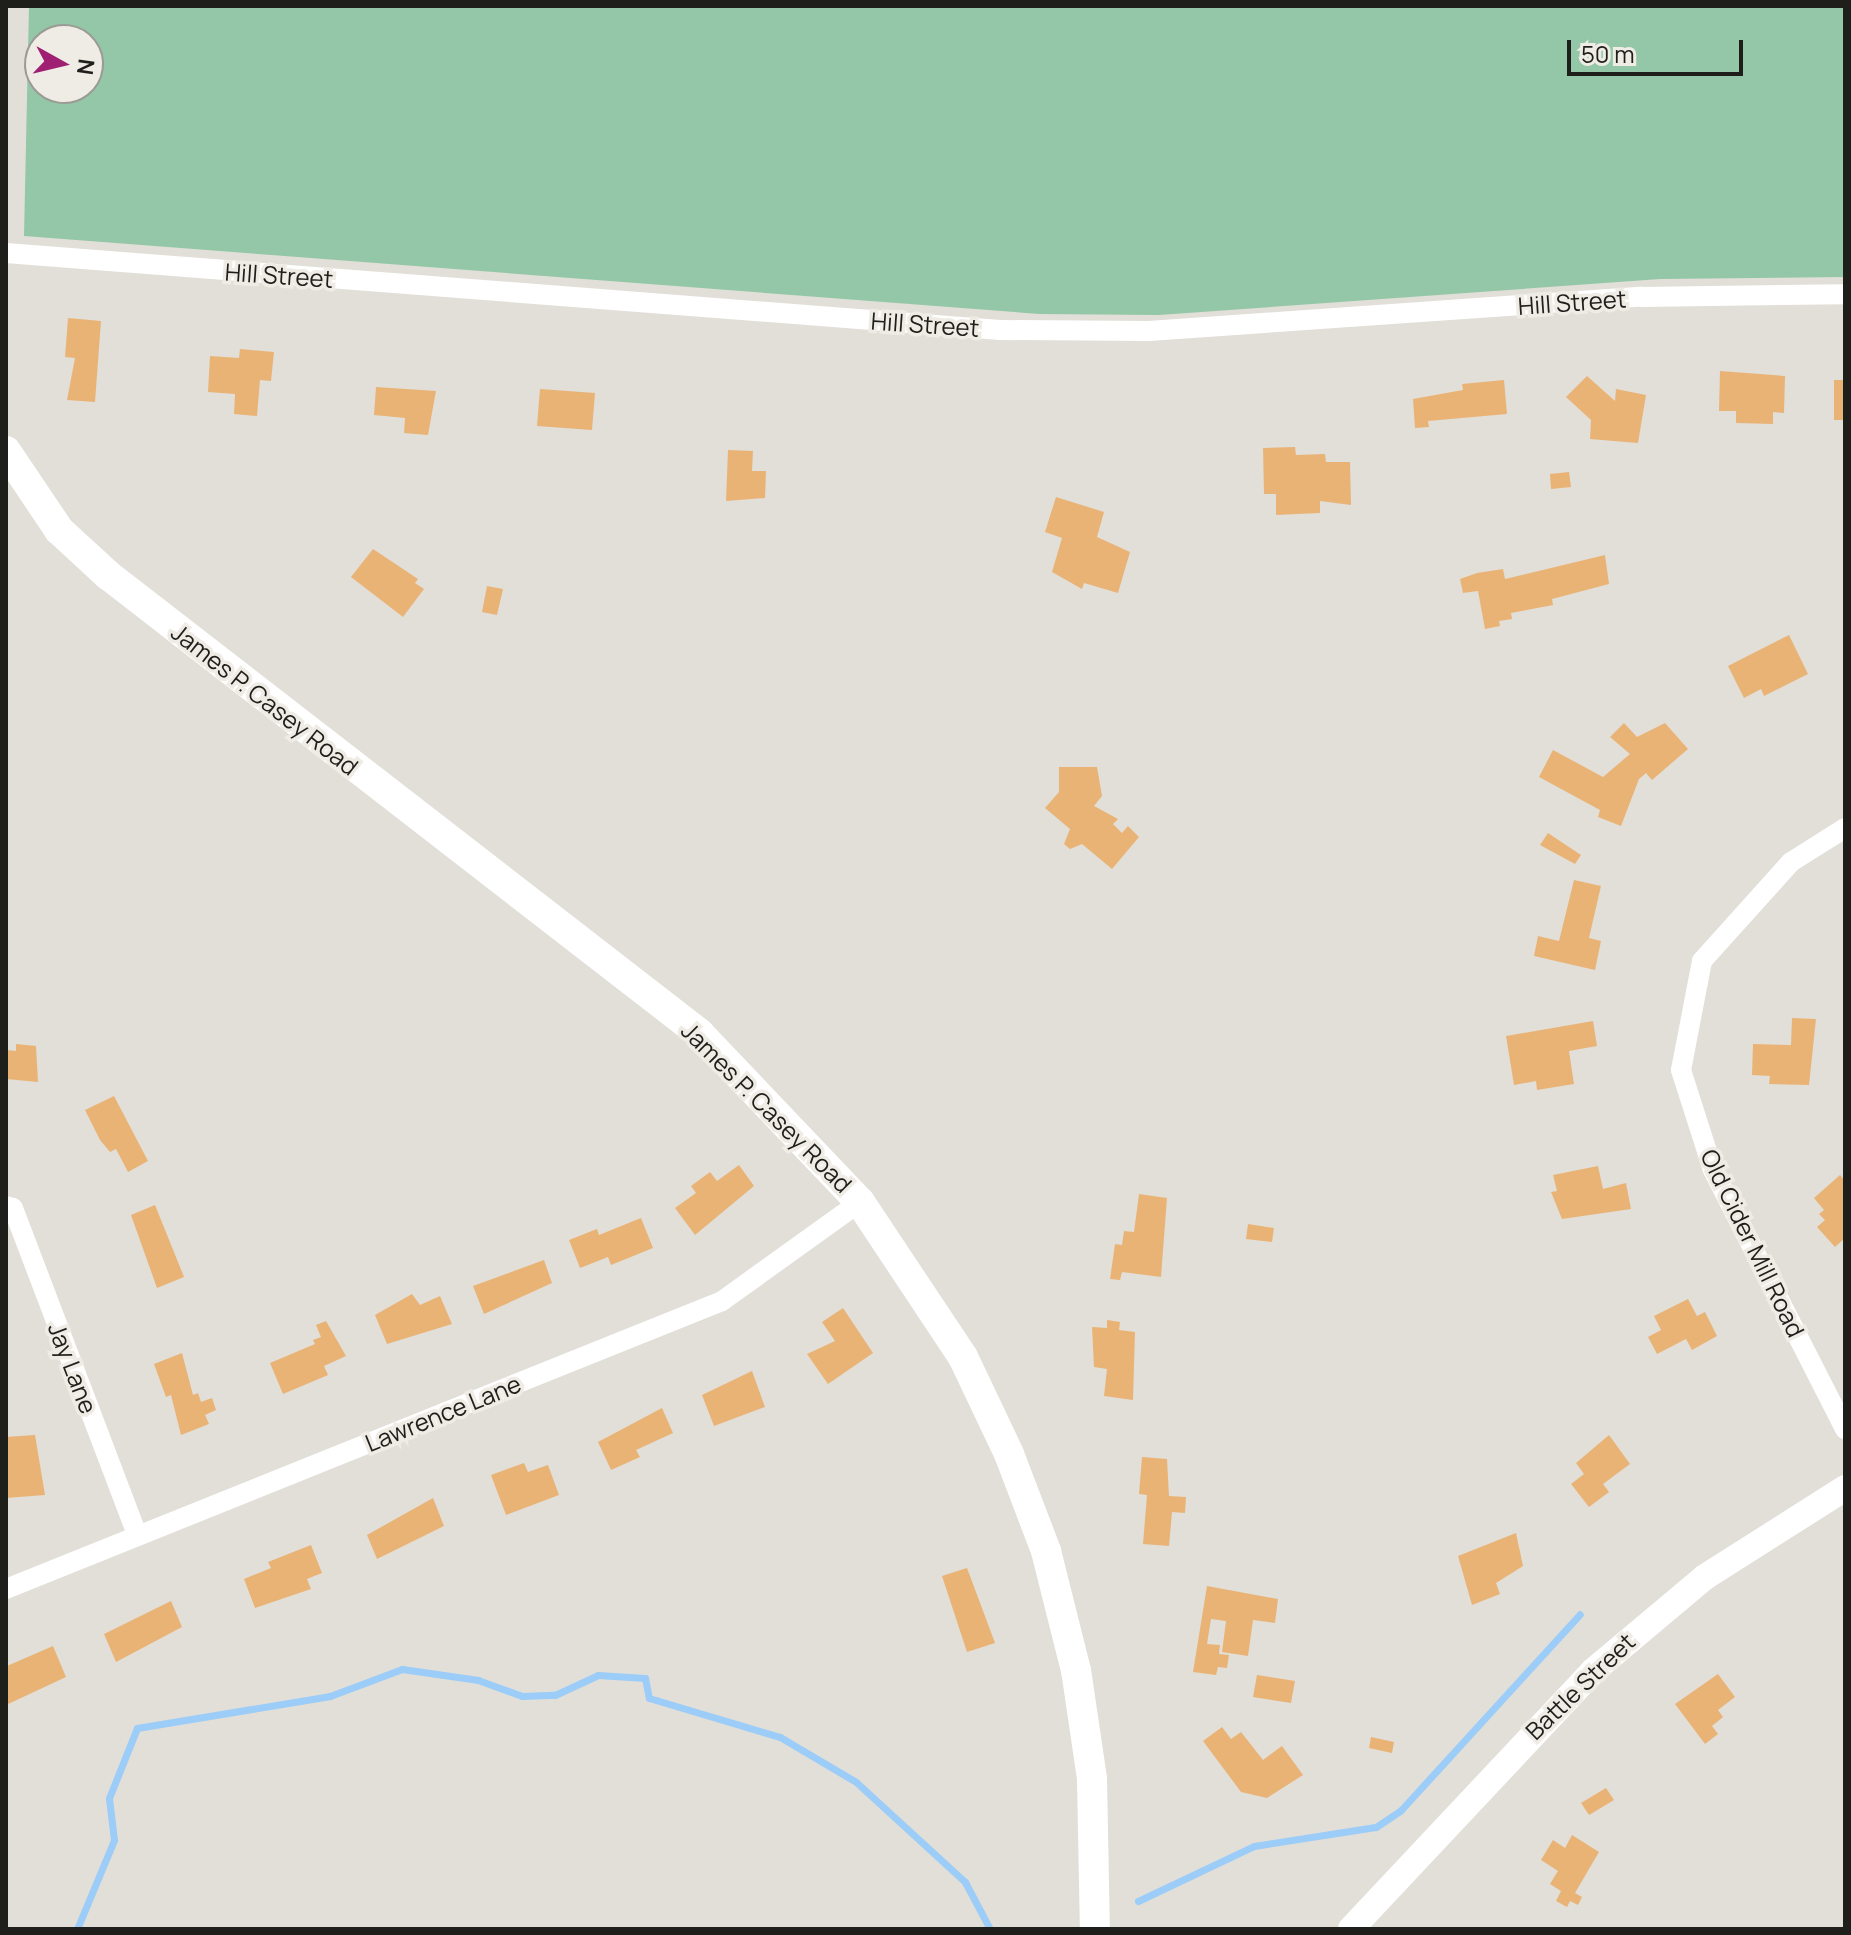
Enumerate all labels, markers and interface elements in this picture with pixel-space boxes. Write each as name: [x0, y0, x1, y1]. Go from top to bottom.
north arrow: [24, 24, 104, 104]
scale bar: [1571, 24, 1747, 74]
text: 50 m: [1581, 37, 1635, 70]
text: N: [70, 57, 102, 77]
street label: Hill Street: [224, 257, 334, 293]
street label: Hill Street: [1517, 284, 1627, 320]
street label: Hill Street: [870, 306, 980, 342]
street label: James P. Casey Road: [166, 617, 364, 781]
street label: James P. Casey Road: [676, 1016, 858, 1198]
street label: Old Cider Mill Road: [1695, 1145, 1811, 1341]
street label: Jay Lane: [43, 1319, 103, 1417]
street label: Lawrence Lane: [361, 1369, 525, 1457]
street label: Battle Street: [1519, 1627, 1641, 1745]

